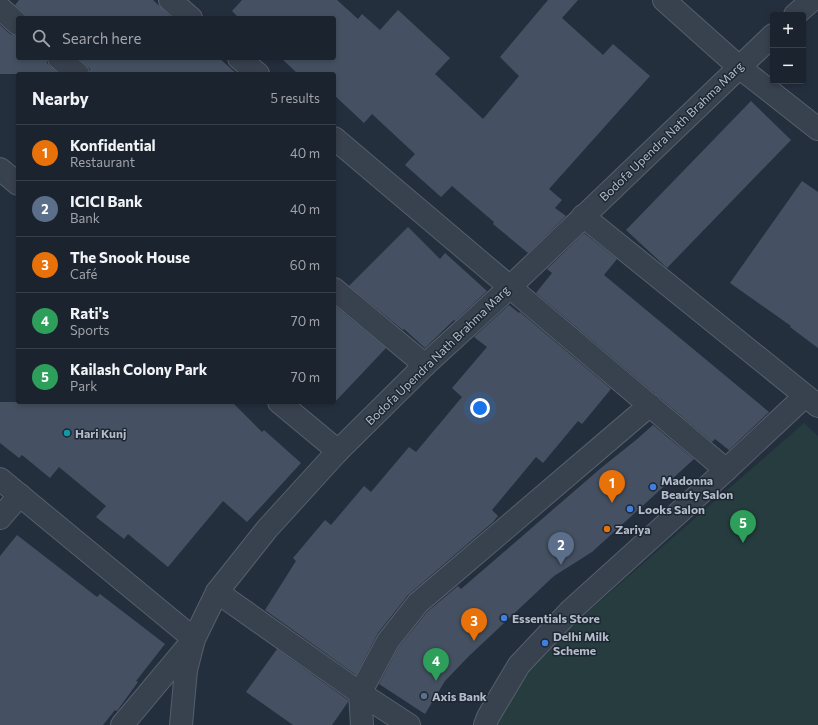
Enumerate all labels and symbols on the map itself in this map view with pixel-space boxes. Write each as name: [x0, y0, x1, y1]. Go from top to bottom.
street label: Bodofa Upendra Nath Brahma Marg: [596, 58, 746, 204]
street label: Bodofa Upendra Nath Brahma Marg: [362, 282, 512, 428]
your location: [470, 398, 490, 418]
place label: Hari Kunj: [75, 426, 126, 440]
marker: Hari Kunj: [62, 428, 72, 438]
pin: 1: [599, 470, 625, 503]
place label: Madonna Beauty Salon: [661, 473, 733, 501]
marker: Madonna Beauty Salon: [648, 482, 658, 492]
place label: Looks Salon: [638, 502, 705, 516]
marker: Looks Salon: [625, 504, 635, 514]
pin: 5: [730, 510, 756, 543]
place label: Zariya: [615, 522, 651, 536]
marker: Zariya: [602, 524, 612, 534]
pin: 2: [548, 532, 574, 565]
pin: 3: [461, 608, 487, 641]
place label: Essentials Store: [512, 611, 600, 625]
marker: Essentials Store: [499, 613, 509, 623]
place label: Delhi Milk Scheme: [553, 629, 609, 657]
marker: Delhi Milk Scheme: [540, 638, 550, 648]
pin: 4: [423, 648, 449, 681]
place label: Axis Bank: [432, 689, 487, 703]
marker: Axis Bank: [419, 691, 429, 701]

